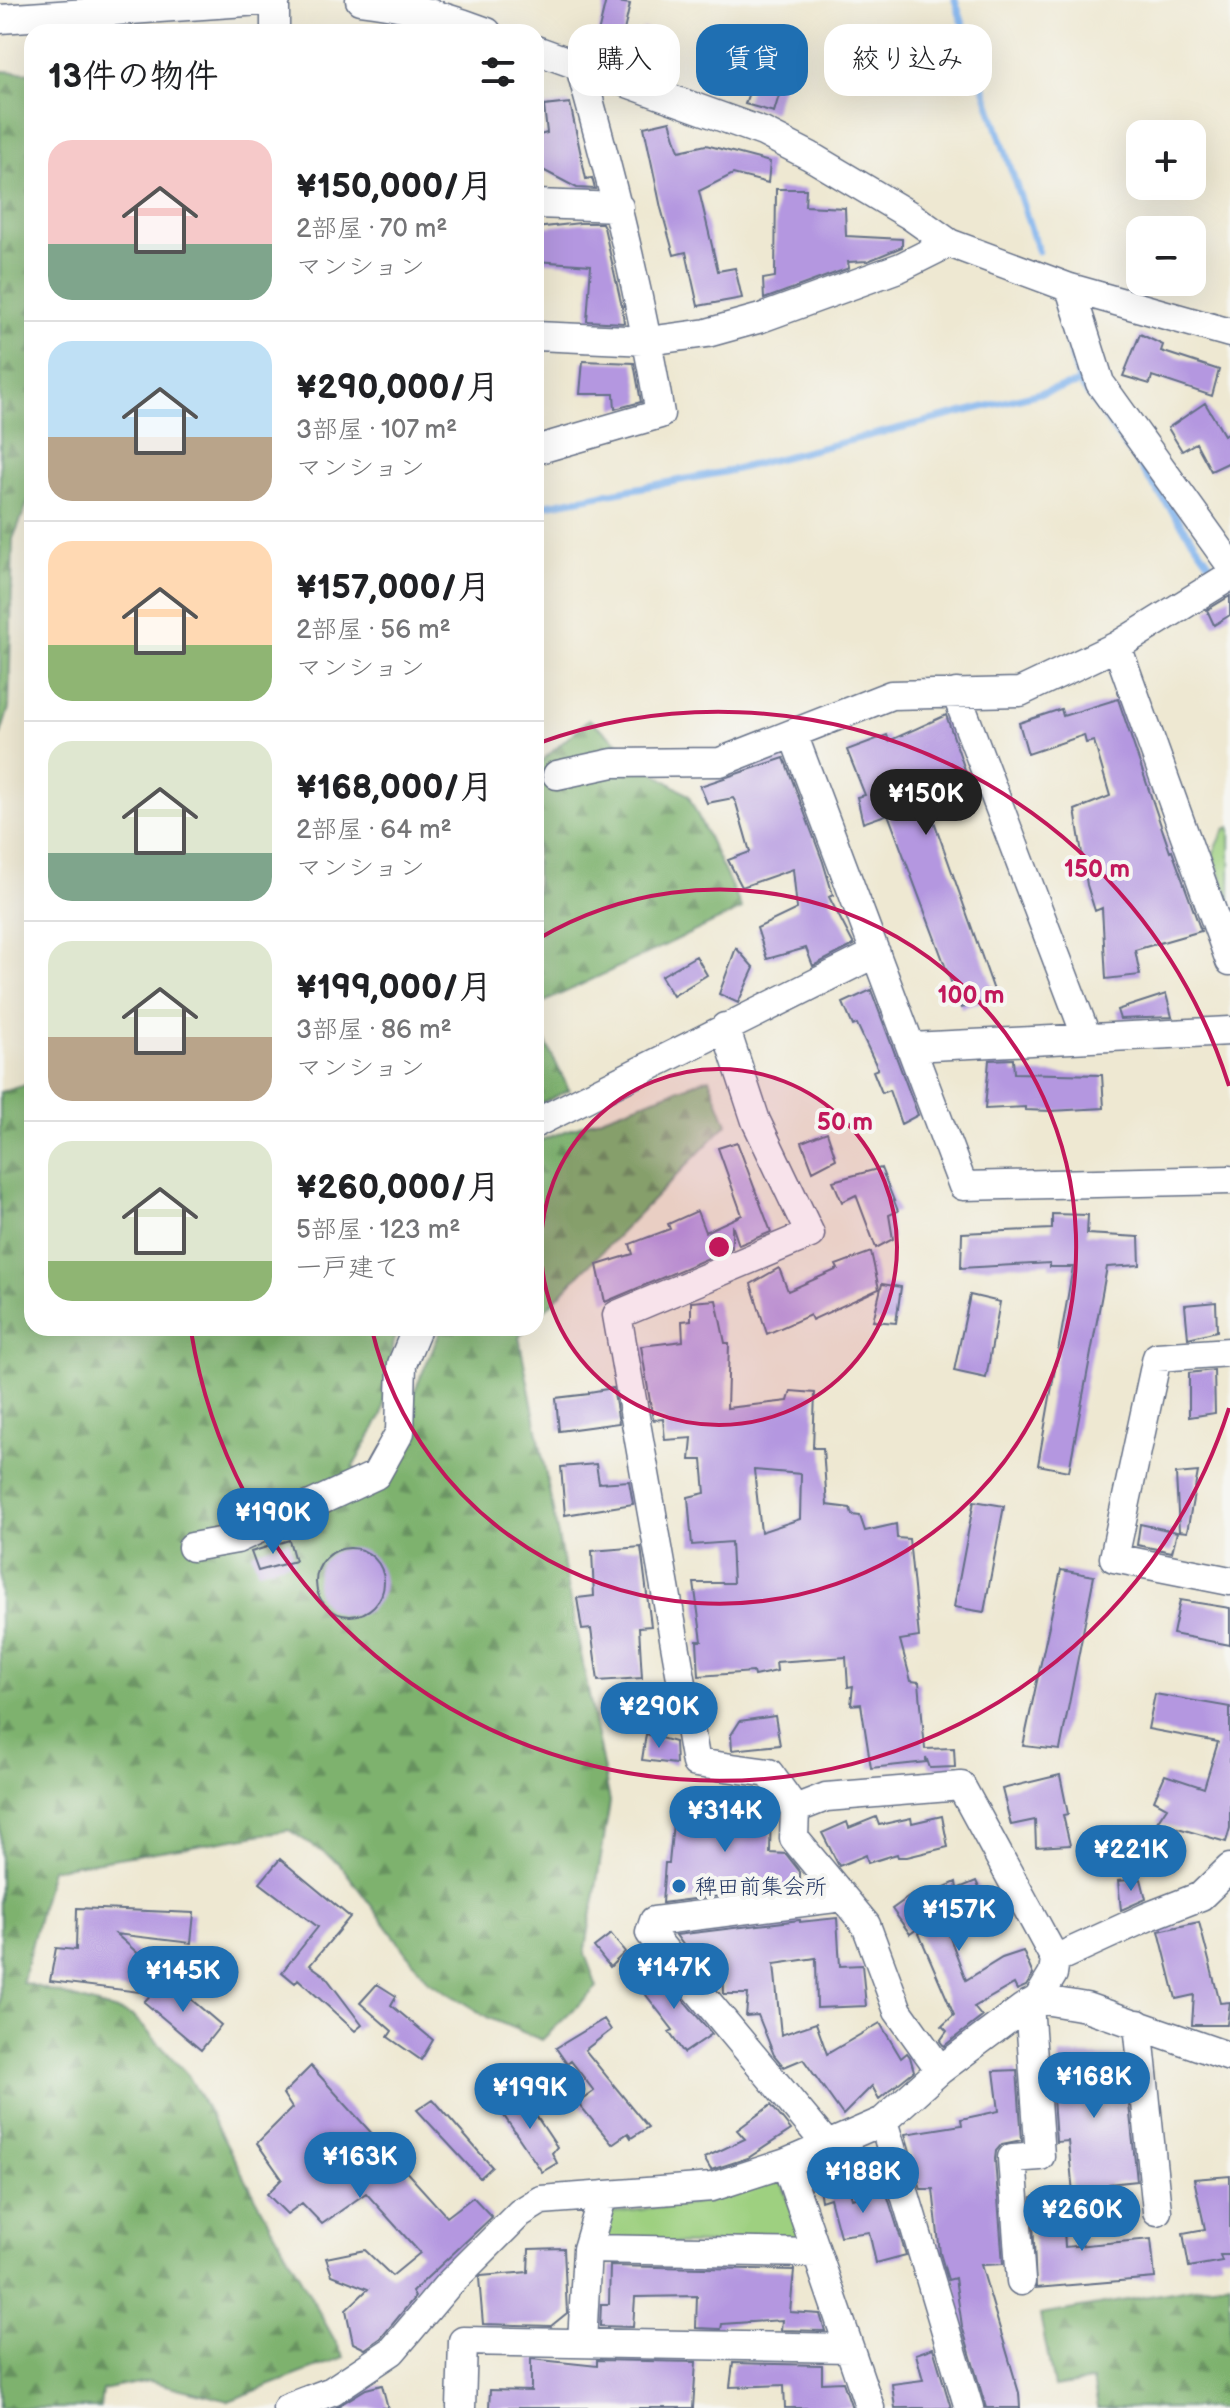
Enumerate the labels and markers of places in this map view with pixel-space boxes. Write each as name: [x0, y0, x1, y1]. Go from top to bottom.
pin: ¥150K: [870, 769, 982, 837]
centre of rings: [705, 1233, 733, 1261]
pin: ¥190K: [217, 1488, 329, 1556]
pin: ¥290K: [603, 1682, 715, 1750]
pin: ¥314K: [669, 1786, 781, 1854]
pin: ¥221K: [1075, 1825, 1187, 1893]
place label: 稗田前集会所: [695, 1874, 827, 1901]
marker: 稗田前集会所: [670, 1877, 688, 1895]
pin: ¥157K: [903, 1885, 1015, 1953]
pin: ¥147K: [618, 1943, 730, 2011]
pin: ¥145K: [127, 1946, 239, 2014]
pin: ¥168K: [1038, 2052, 1150, 2120]
pin: ¥199K: [474, 2063, 586, 2131]
pin: ¥163K: [304, 2132, 416, 2200]
pin: ¥188K: [807, 2147, 919, 2215]
pin: ¥260K: [1026, 2185, 1138, 2253]

